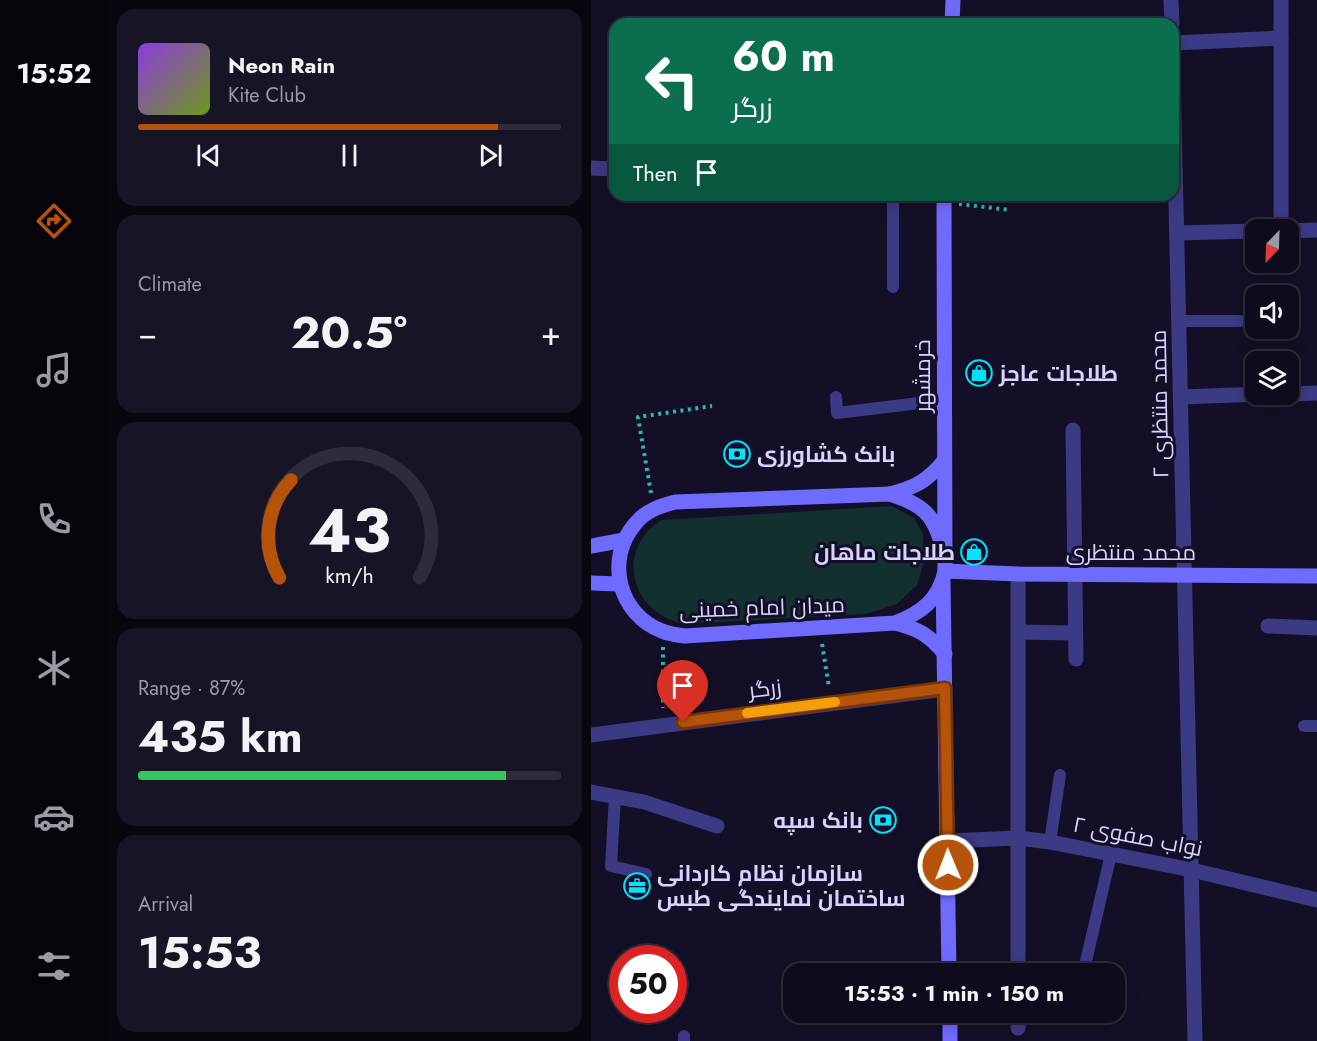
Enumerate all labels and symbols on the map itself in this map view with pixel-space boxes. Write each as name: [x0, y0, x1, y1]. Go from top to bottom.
north arrow: [1245, 219, 1299, 273]
street label: محمد منتظری ۲: [1142, 329, 1176, 479]
street label: خرمشهر: [906, 340, 938, 414]
place label: طلاجات عاجز: [998, 357, 1118, 389]
shop icon: طلاجات عاجز: [964, 358, 994, 388]
place label: بانک کشاورزی: [757, 438, 895, 470]
bank icon: بانک کشاورزی: [722, 439, 752, 469]
place label: طلاجات ماهان: [814, 536, 955, 568]
street label: محمد منتظری: [1066, 536, 1196, 568]
shop icon: طلاجات ماهان: [959, 537, 989, 567]
street label: میدان امام خمینی: [679, 588, 845, 626]
pin: [657, 660, 708, 722]
street label: زرگر: [745, 670, 783, 706]
place label: بانک سپه: [773, 804, 863, 836]
bank icon: بانک سپه: [868, 805, 898, 835]
street label: نواب صفوی ۲: [1071, 808, 1205, 864]
position arrow: [916, 833, 980, 897]
place label: سازمان نظام کاردانی ساختمان نمایندگی طبس: [657, 857, 906, 914]
office icon: سازمان نظام کاردانی ساختمان نمایندگی طبس: [622, 871, 652, 901]
speed limit sign: 50: [609, 945, 687, 1023]

